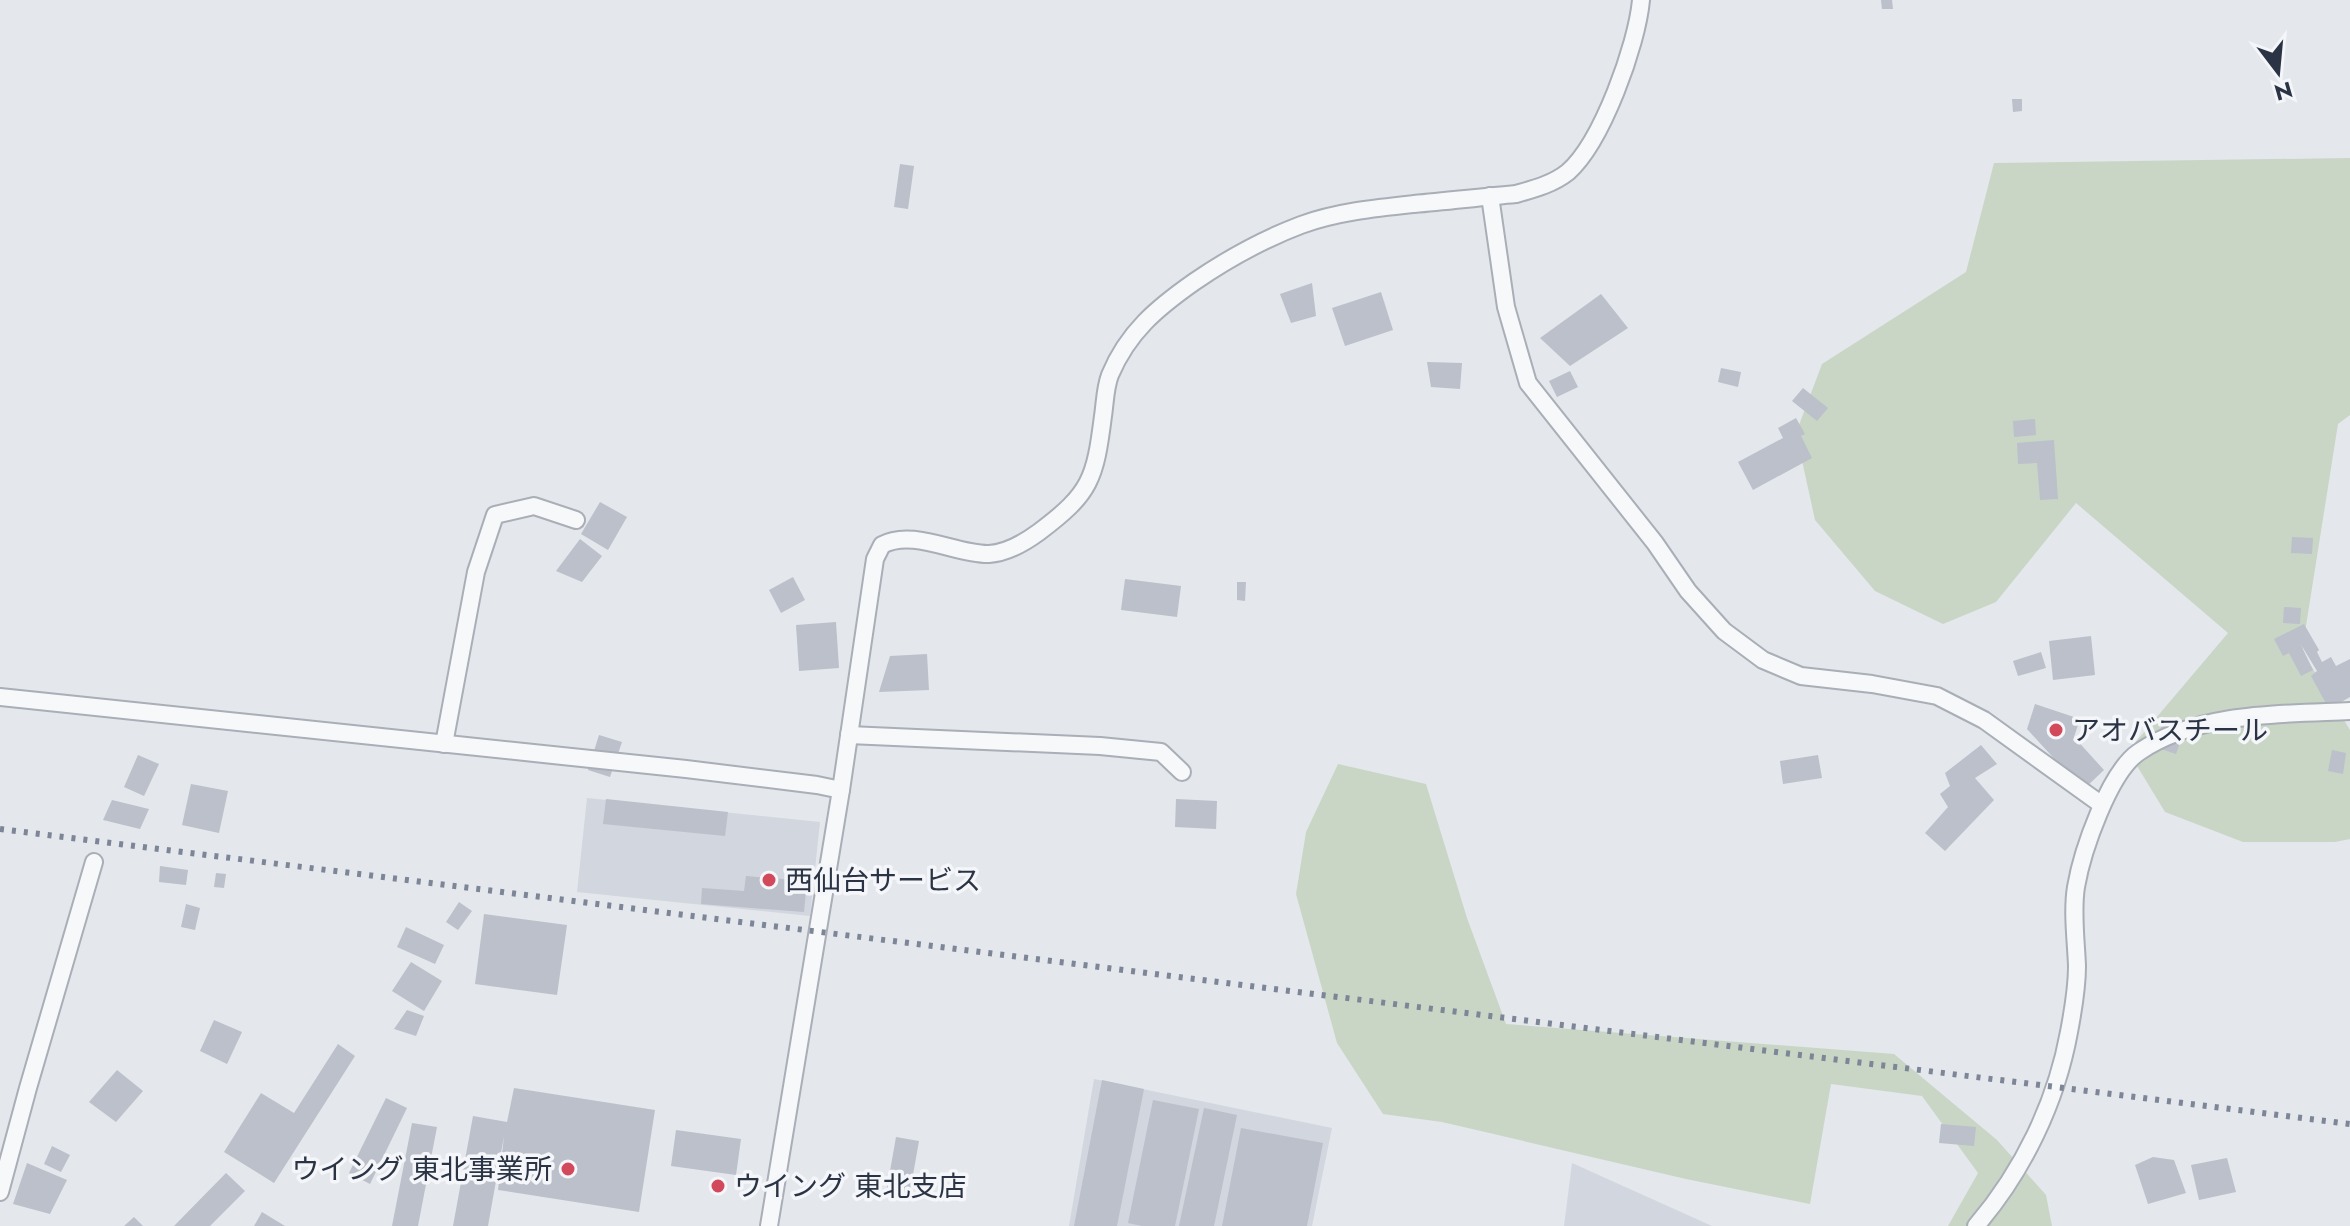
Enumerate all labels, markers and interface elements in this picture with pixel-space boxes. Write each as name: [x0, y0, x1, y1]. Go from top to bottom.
north arrow: [2238, 32, 2318, 112]
text: N: [2271, 73, 2296, 109]
place label: アオバスチール: [2072, 710, 2268, 751]
marker: アオバスチール: [2047, 721, 2065, 739]
place label: 西仙台サービス: [785, 860, 981, 901]
marker: 西仙台サービス: [760, 871, 778, 889]
place label: ウイング 東北事業所: [292, 1149, 552, 1190]
marker: ウイング 東北事業所: [559, 1160, 577, 1178]
place label: ウイング 東北支店: [734, 1166, 966, 1207]
marker: ウイング 東北支店: [709, 1177, 727, 1195]

